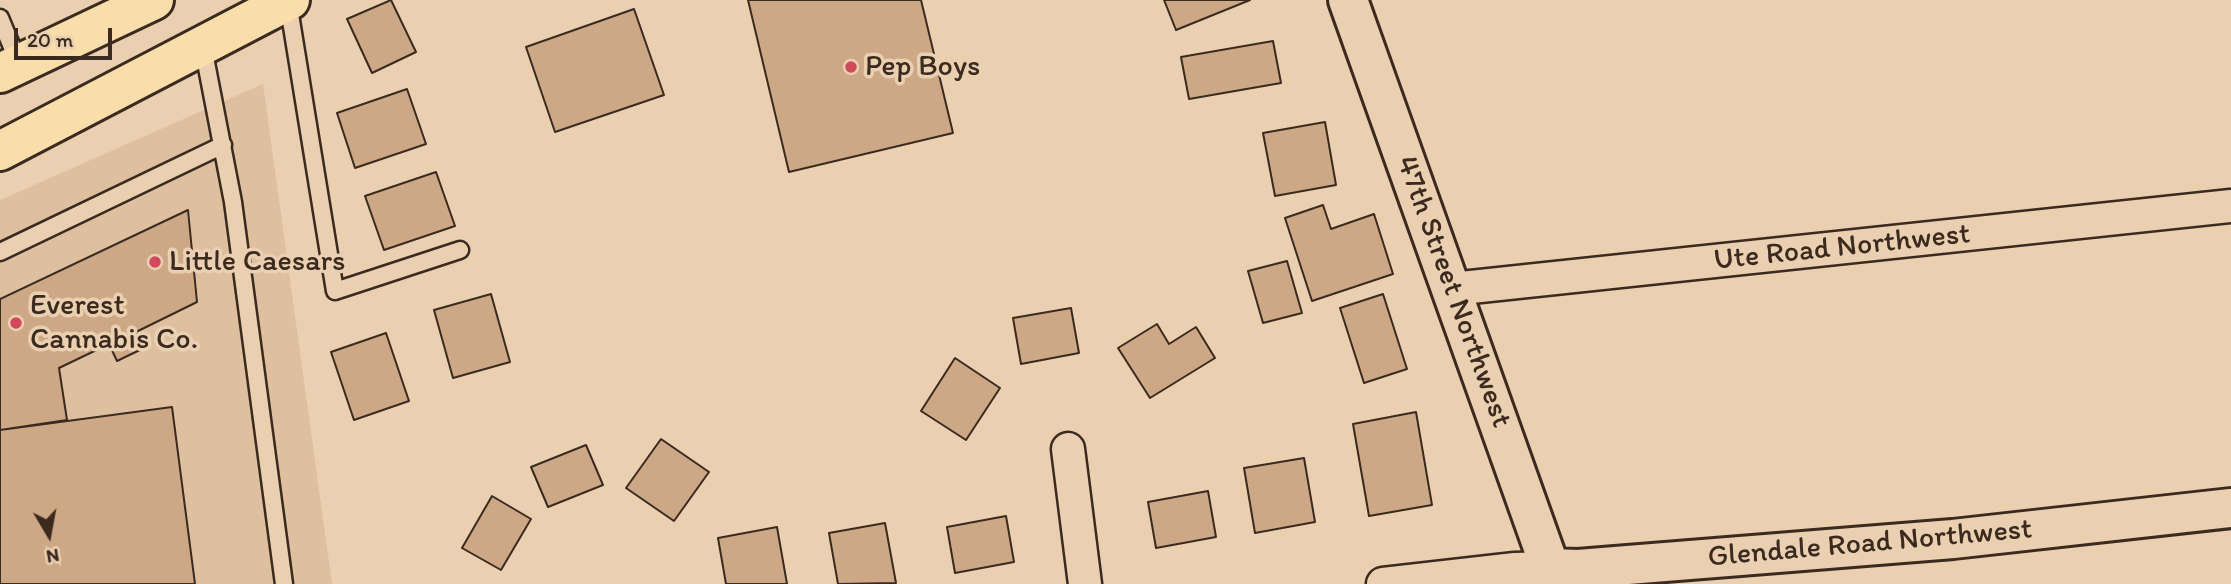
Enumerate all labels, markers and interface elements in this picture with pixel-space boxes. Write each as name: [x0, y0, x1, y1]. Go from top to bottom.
scale bar: [18, 14, 116, 58]
text: 20 m: [27, 27, 73, 52]
place label: Pep Boys: [865, 49, 980, 85]
marker: Pep Boys: [843, 59, 859, 75]
street label: 47th Street Northwest: [1387, 151, 1519, 433]
street label: Ute Road Northwest: [1712, 217, 1972, 279]
place label: Little Caesars: [169, 244, 346, 280]
marker: Little Caesars: [147, 254, 163, 270]
place label: Everest Cannabis Co.: [30, 288, 198, 358]
marker: Everest Cannabis Co.: [8, 315, 24, 331]
north arrow: [14, 500, 84, 570]
street label: Glendale Road Northwest: [1706, 512, 2034, 576]
text: N: [44, 544, 61, 569]

